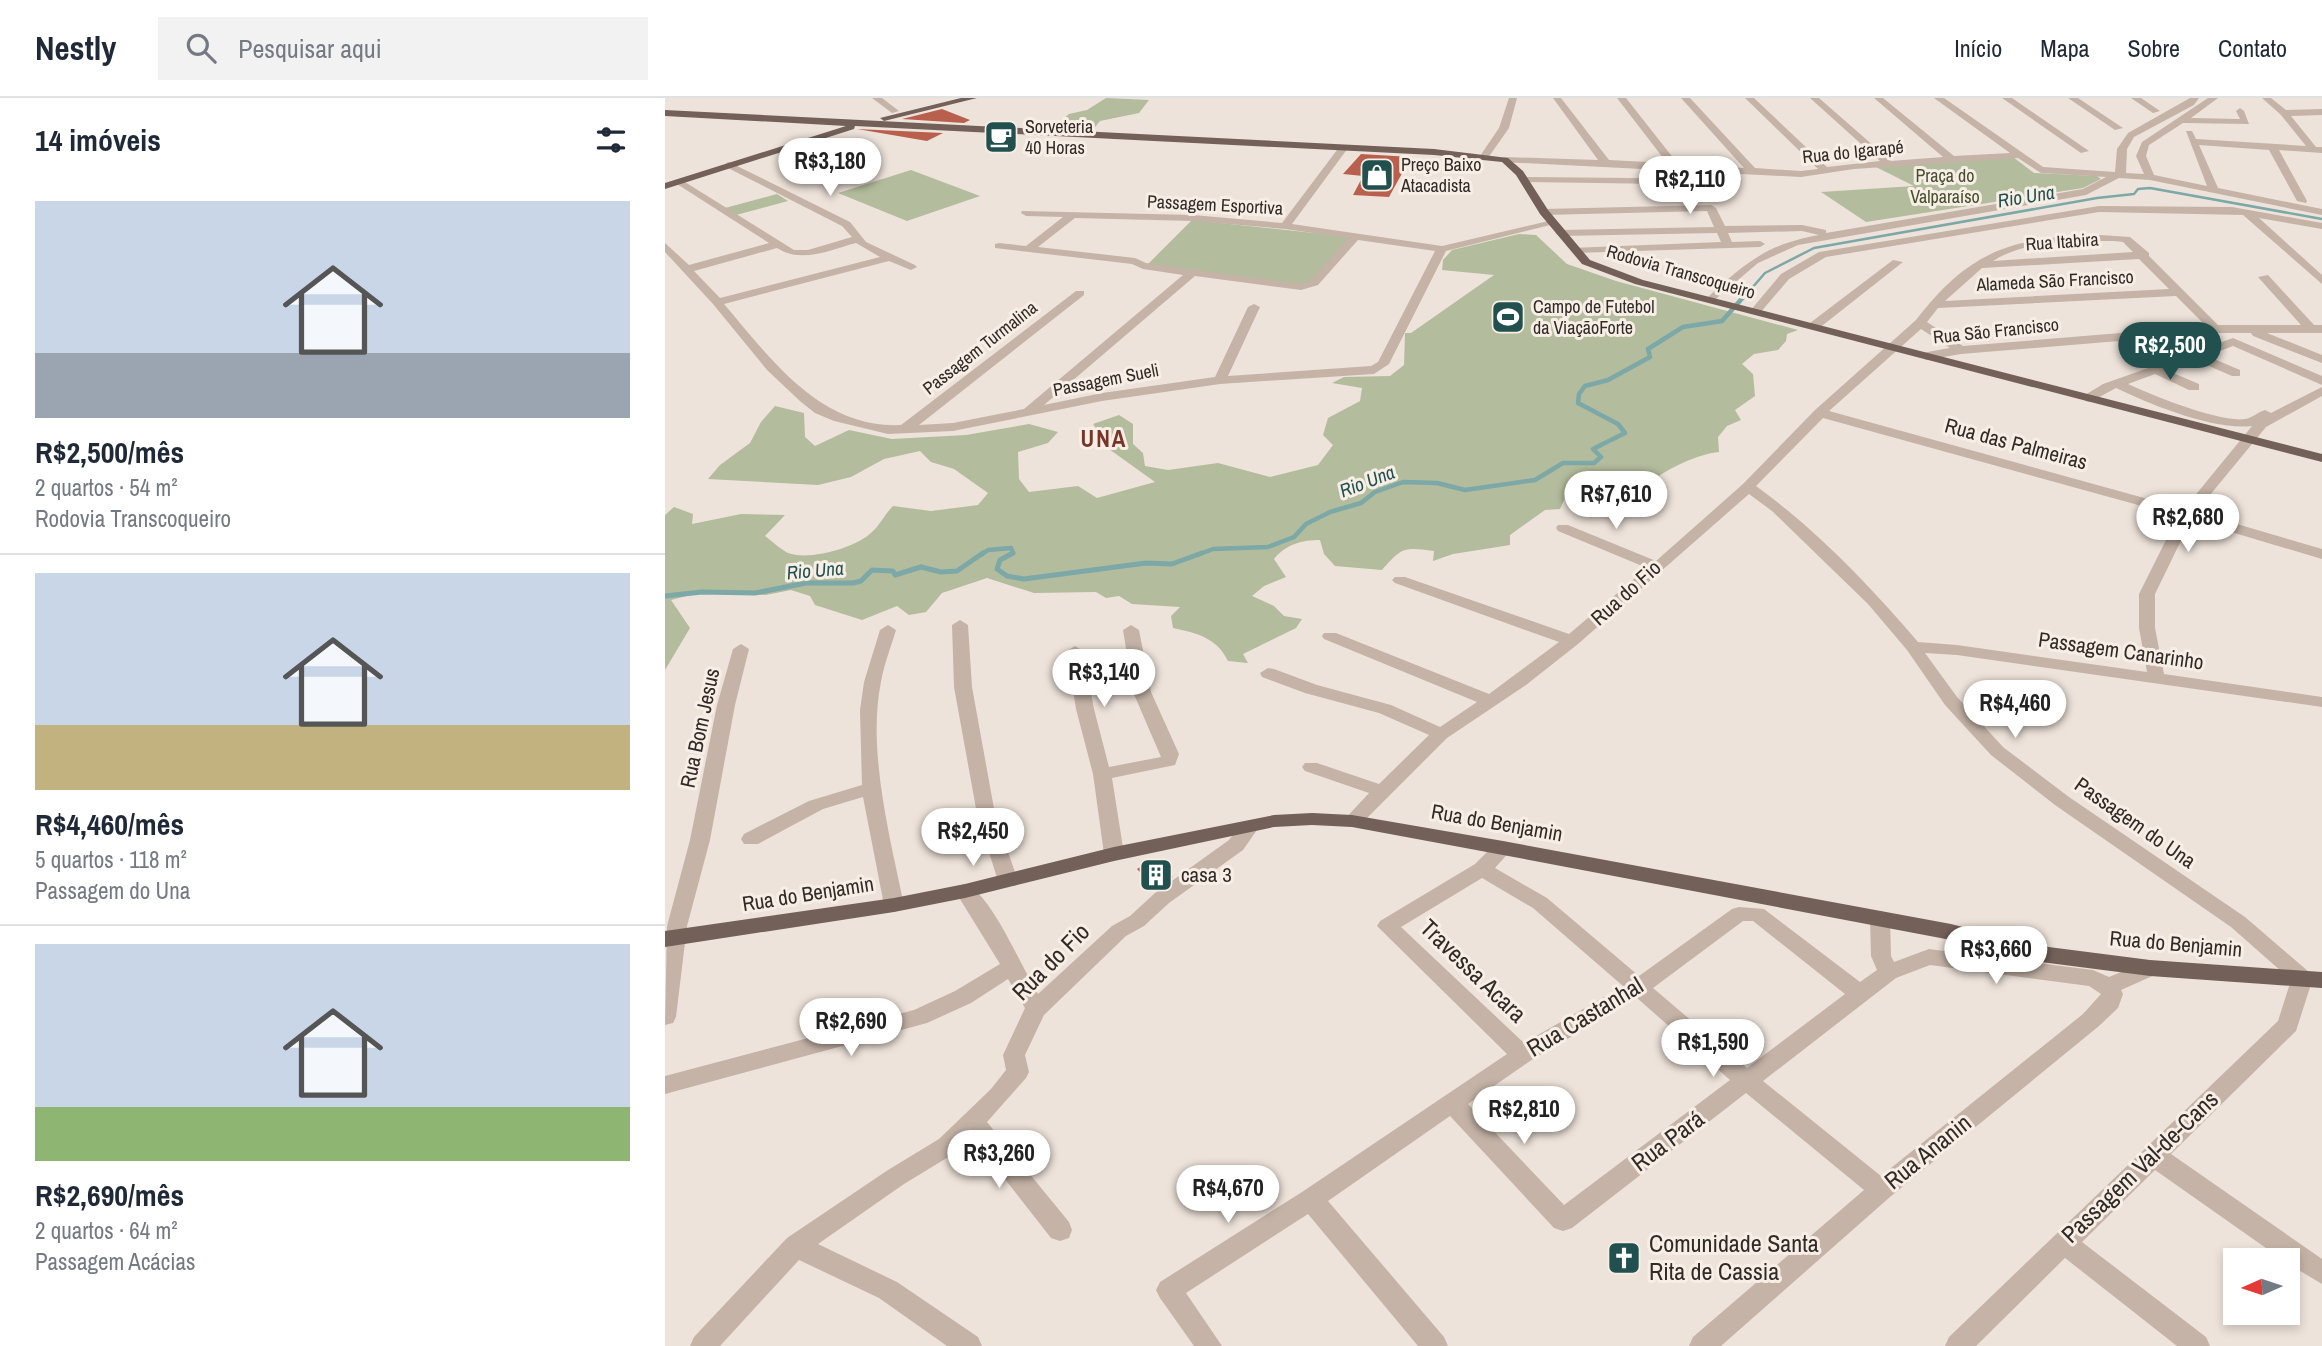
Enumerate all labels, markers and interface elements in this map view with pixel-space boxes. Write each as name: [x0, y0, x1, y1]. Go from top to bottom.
search box: [158, 17, 648, 80]
text: Nestly: [35, 26, 116, 70]
icon: search: [182, 29, 220, 67]
text: Pesquisar aqui: [238, 31, 382, 66]
text: Início: [1954, 32, 2002, 64]
text: Mapa: [2040, 32, 2090, 64]
text: Sobre: [2128, 32, 2180, 64]
text: Contato: [2218, 32, 2287, 64]
place label: Sorveteria 40 Horas: [1025, 114, 1093, 160]
cafe icon: Sorveteria 40 Horas: [982, 118, 1020, 156]
text: 14 imóveis: [35, 120, 161, 160]
icon: filters: [592, 121, 630, 159]
street label: Rua do Igarapé: [1801, 134, 1905, 169]
pin: R$3,180: [765, 139, 895, 198]
text: R$3,180: [794, 145, 866, 176]
place label: Preço Baixo Atacadista: [1400, 152, 1481, 198]
shop icon: Preço Baixo Atacadista: [1358, 156, 1396, 194]
pin: R$2,110: [1625, 156, 1755, 216]
text: R$2,110: [1655, 163, 1725, 194]
park label: Praça do Valparaíso: [1910, 163, 1980, 209]
water label: Rio Una: [1996, 179, 2057, 213]
street label: Passagem Esportiva: [1146, 188, 1284, 221]
street label: Rua Itabira: [2025, 226, 2099, 257]
street label: Rodovia Transcoqueiro: [1604, 238, 1758, 305]
icon: home: [270, 247, 396, 373]
street label: Alameda São Francisco: [1975, 264, 2134, 297]
place label: Campo de Futebol da ViaçãoForte: [1533, 294, 1654, 340]
street label: Passagem Turmalina: [917, 295, 1042, 400]
sports icon: Campo de Futebol da ViaçãoForte: [1489, 298, 1527, 336]
street label: Rua São Francisco: [1932, 311, 2060, 350]
pin: R$2,500: [2105, 322, 2235, 382]
text: R$2,500: [2134, 329, 2206, 360]
street label: Passagem Sueli: [1051, 357, 1161, 402]
street label: Rua das Palmeiras: [1942, 411, 2091, 476]
district label: UNA: [1081, 423, 1127, 454]
text: R$2,500/mês: [35, 432, 184, 472]
water label: Rio Una: [1336, 459, 1399, 503]
text: 2 quartos · 54 m²: [35, 472, 178, 503]
pin: R$7,610: [1551, 472, 1681, 531]
text: R$7,610: [1580, 478, 1652, 509]
pin: R$2,680: [2123, 494, 2253, 554]
text: R$2,680: [2152, 501, 2224, 532]
text: Rodovia Transcoqueiro: [35, 503, 231, 534]
street label: Rua do Fio: [1584, 553, 1667, 632]
water label: Rio Una: [785, 555, 845, 585]
icon: home: [270, 619, 396, 745]
street label: Passagem Canarinho: [2037, 625, 2206, 676]
pin: R$3,140: [1039, 650, 1169, 709]
text: R$3,140: [1068, 656, 1140, 687]
street label: Rua Bom Jesus: [673, 665, 726, 790]
pin: R$4,460: [1950, 680, 2080, 740]
text: R$4,460: [1979, 687, 2051, 718]
street label: Passagem do Una: [2069, 770, 2202, 875]
street label: Rua do Benjamin: [1429, 797, 1565, 848]
text: R$4,460/mês: [35, 804, 184, 844]
pin: R$2,450: [908, 808, 1038, 868]
text: R$2,450: [937, 815, 1009, 846]
text: 5 quartos · 118 m²: [35, 844, 187, 875]
building icon: casa 3: [1137, 856, 1175, 894]
place label: casa 3: [1181, 860, 1232, 889]
street label: Rua do Benjamin: [740, 869, 876, 918]
text: Passagem do Una: [35, 875, 190, 906]
street label: Travessa Acara: [1414, 912, 1534, 1029]
street label: Rua do Fio: [1005, 916, 1096, 1007]
street label: Rua do Benjamin: [2109, 923, 2244, 964]
pin: R$3,660: [1931, 926, 2061, 986]
text: R$3,660: [1960, 933, 2032, 964]
street label: Rua Castanhal: [1520, 969, 1649, 1063]
icon: home: [270, 990, 396, 1116]
pin: R$2,690: [786, 998, 916, 1058]
text: R$2,690: [815, 1005, 887, 1036]
pin: R$1,590: [1648, 1020, 1778, 1079]
text: R$1,590: [1677, 1026, 1749, 1057]
street label: Passagem Val-de-Cans: [2054, 1083, 2225, 1249]
pin: R$2,810: [1459, 1086, 1589, 1146]
text: R$2,810: [1488, 1093, 1560, 1124]
street label: Rua Pará: [1625, 1102, 1710, 1178]
street label: Rua Ananin: [1877, 1106, 1977, 1196]
pin: R$3,260: [934, 1130, 1064, 1190]
text: R$3,260: [963, 1137, 1035, 1168]
pin: R$4,670: [1163, 1166, 1293, 1225]
text: R$4,670: [1192, 1172, 1264, 1203]
text: R$2,690/mês: [35, 1175, 184, 1215]
text: 2 quartos · 64 m²: [35, 1215, 178, 1246]
place label: Comunidade Santa Rita de Cassia: [1649, 1227, 1819, 1287]
church icon: Comunidade Santa Rita de Cassia: [1605, 1239, 1643, 1277]
text: Passagem Acácias: [35, 1246, 195, 1277]
north arrow: [2223, 1248, 2299, 1325]
map controls: [2223, 1248, 2300, 1325]

